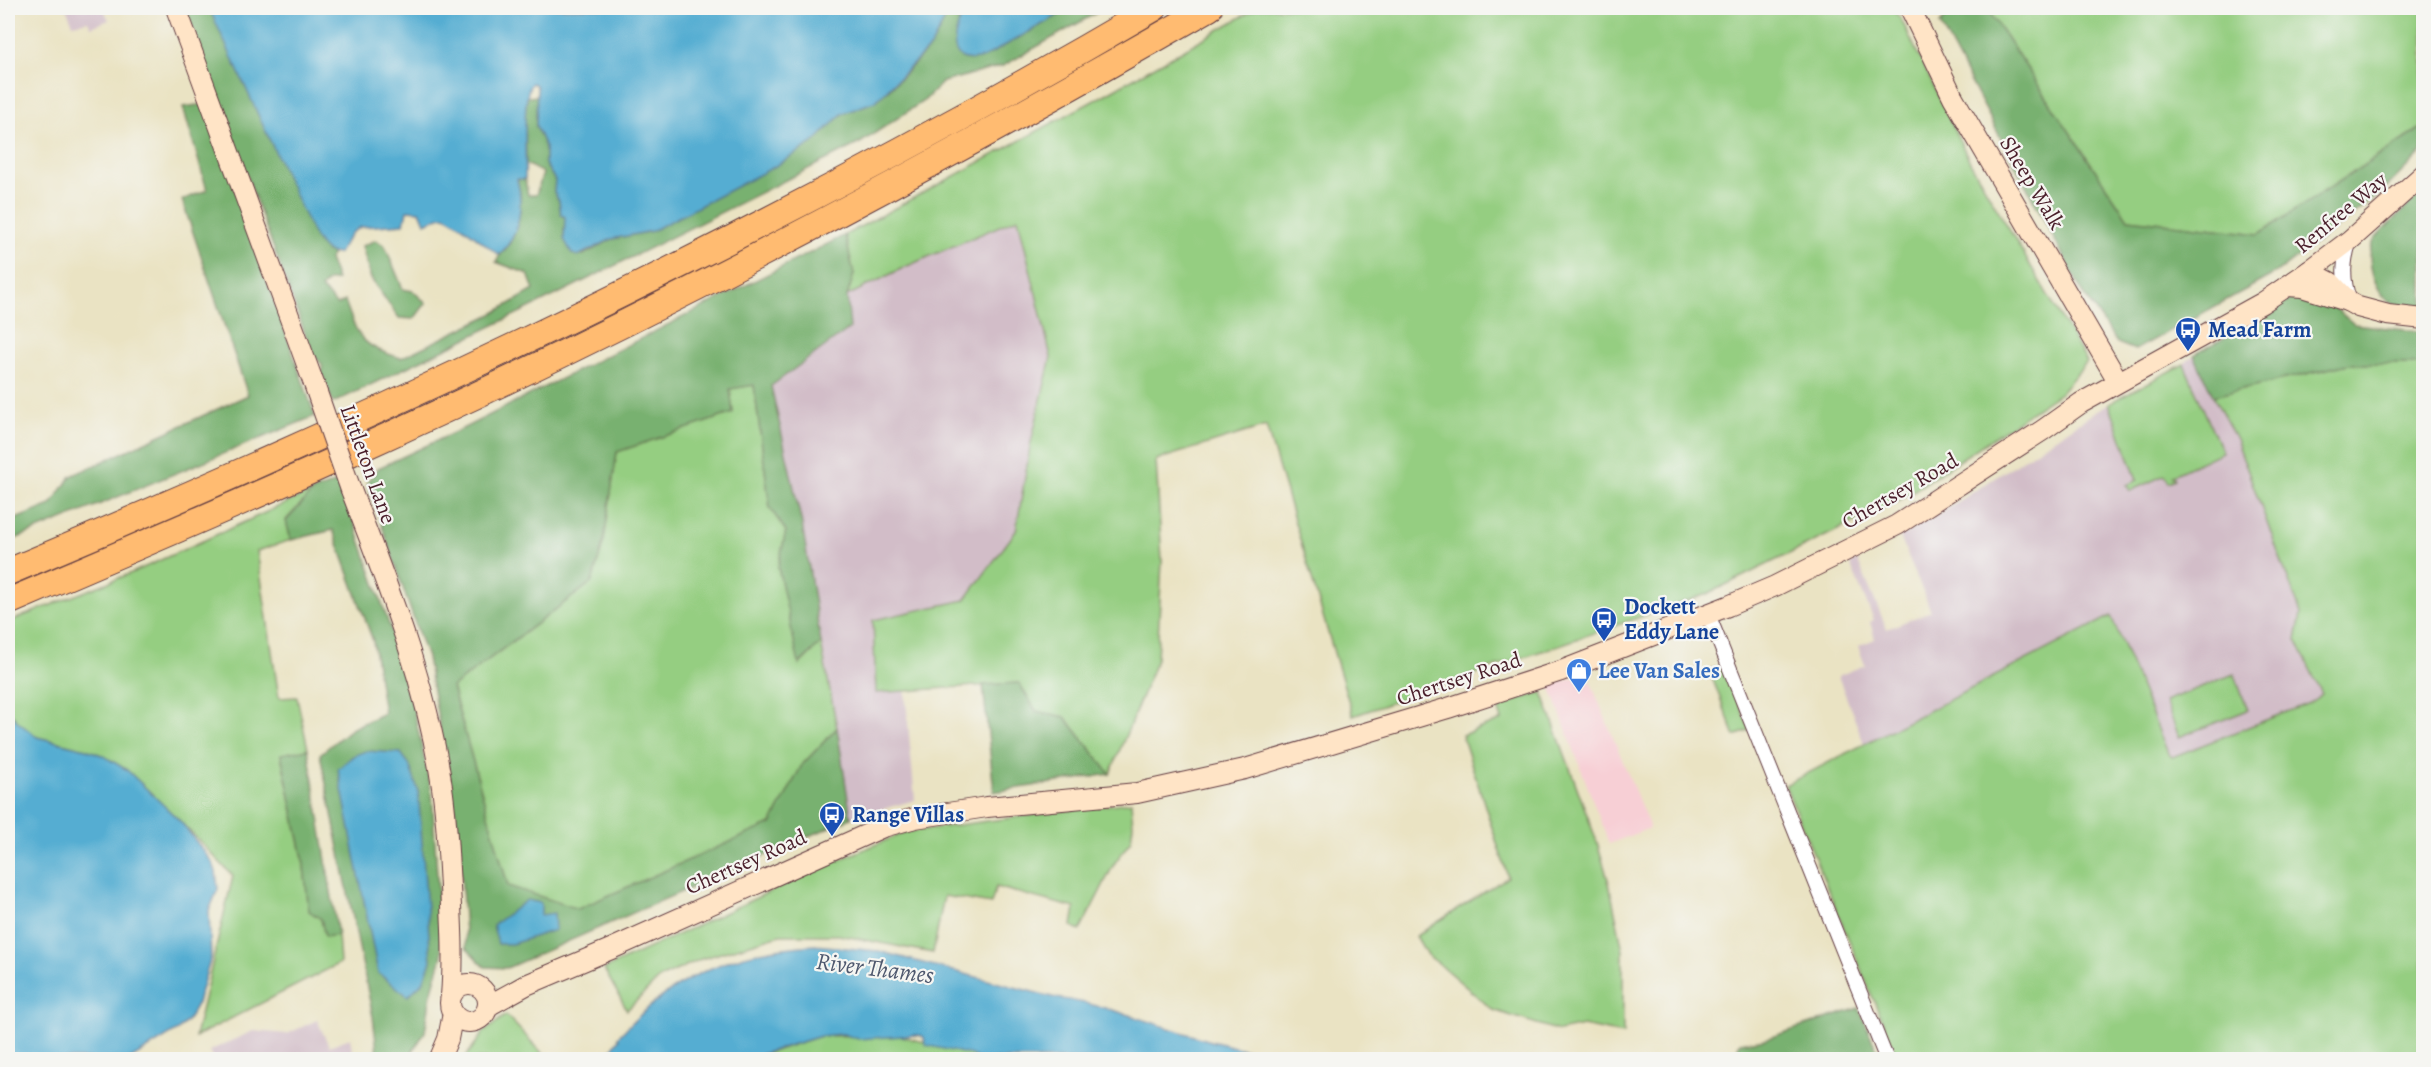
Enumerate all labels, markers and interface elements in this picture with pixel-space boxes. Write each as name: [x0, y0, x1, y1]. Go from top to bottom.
street label: Sheep Walk: [1992, 131, 2072, 235]
street label: Renfree Way: [2288, 165, 2394, 261]
bus stop icon: Mead Farm: [2173, 315, 2203, 353]
place label: Mead Farm: [2208, 315, 2311, 345]
street label: Littleton Lane: [333, 400, 403, 528]
street label: Chertsey Road: [1836, 445, 1964, 536]
place label: Dockett Eddy Lane: [1624, 592, 1719, 647]
bus stop icon: Dockett Eddy Lane: [1589, 605, 1619, 643]
street label: Chertsey Road: [1393, 645, 1525, 713]
shop icon: Lee Van Sales: [1564, 656, 1594, 694]
place label: Lee Van Sales: [1598, 656, 1720, 686]
bus stop icon: Range Villas: [817, 800, 847, 838]
place label: Range Villas: [852, 800, 964, 830]
street label: Chertsey Road: [681, 822, 812, 902]
water label: River Thames: [815, 945, 935, 991]

